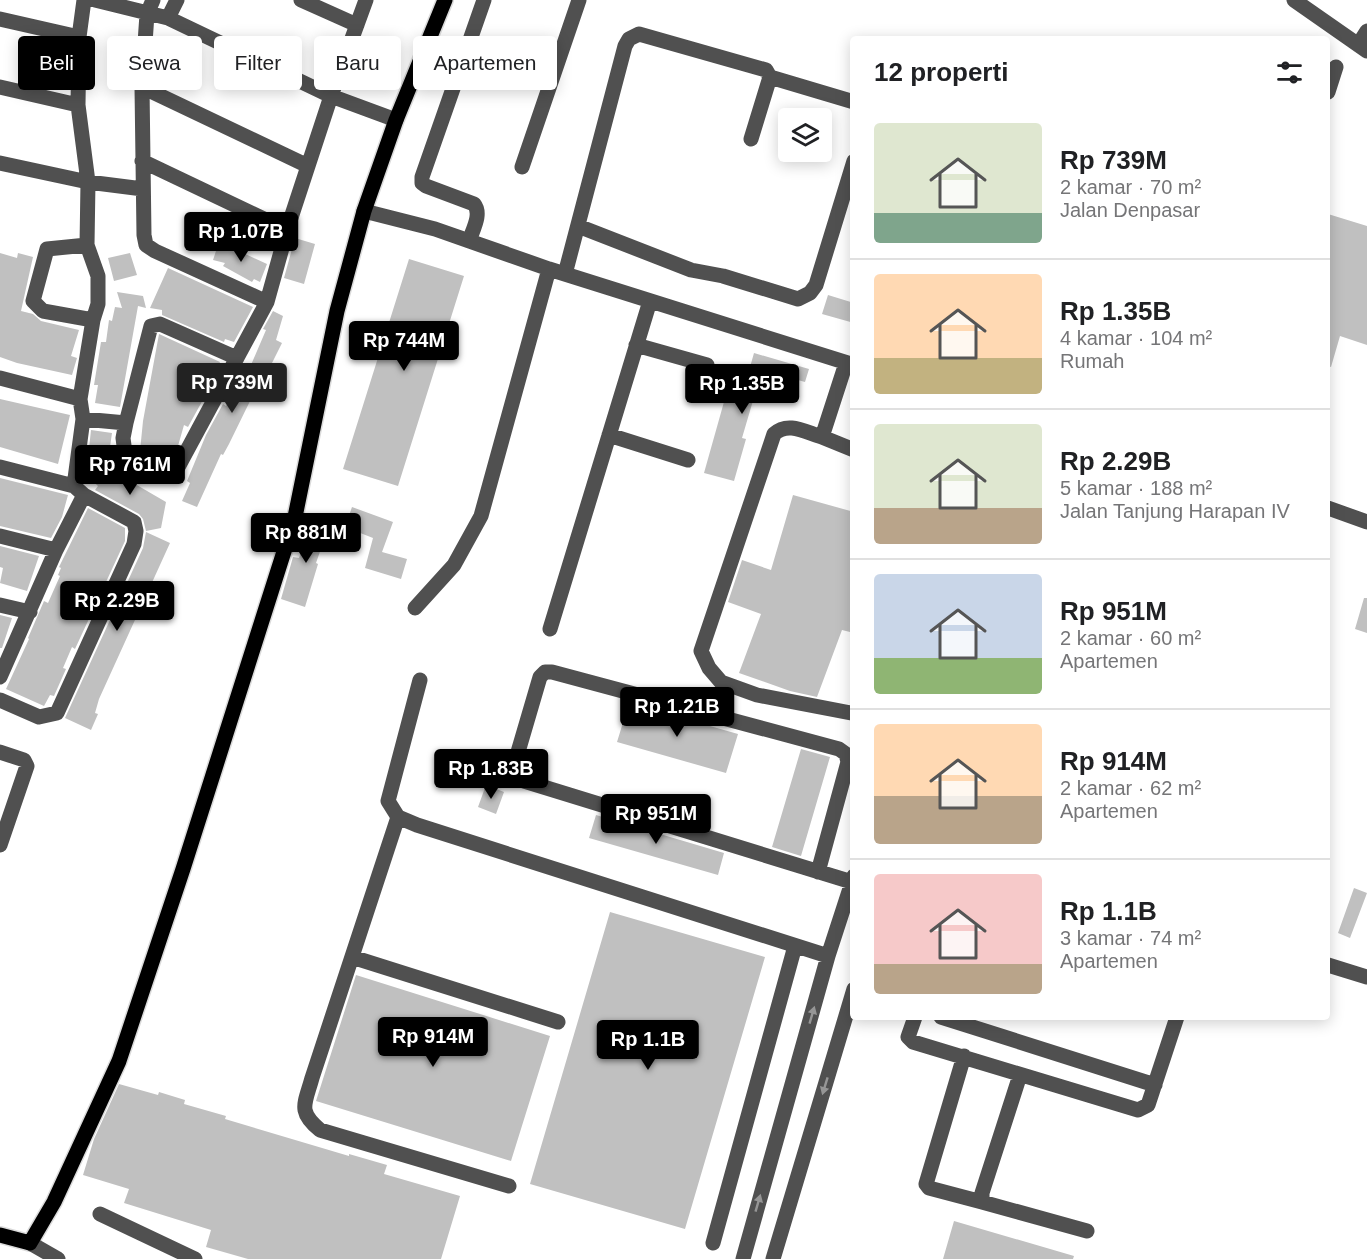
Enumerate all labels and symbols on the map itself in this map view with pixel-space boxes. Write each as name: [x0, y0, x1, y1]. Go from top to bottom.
pin: Rp 1.07B: [179, 212, 303, 263]
pin: Rp 744M: [349, 321, 459, 372]
pin: Rp 739M: [177, 363, 287, 414]
pin: Rp 1.35B: [680, 364, 804, 415]
pin: Rp 761M: [75, 445, 185, 496]
pin: Rp 881M: [251, 513, 361, 564]
pin: Rp 2.29B: [55, 581, 179, 632]
pin: Rp 1.21B: [615, 687, 739, 738]
pin: Rp 1.83B: [429, 749, 553, 800]
pin: Rp 951M: [601, 794, 711, 845]
one-way arrow: [807, 1006, 817, 1024]
pin: Rp 914M: [378, 1017, 488, 1068]
pin: Rp 1.1B: [593, 1020, 703, 1071]
one-way arrow: [820, 1077, 829, 1095]
one-way arrow: [754, 1194, 764, 1212]

